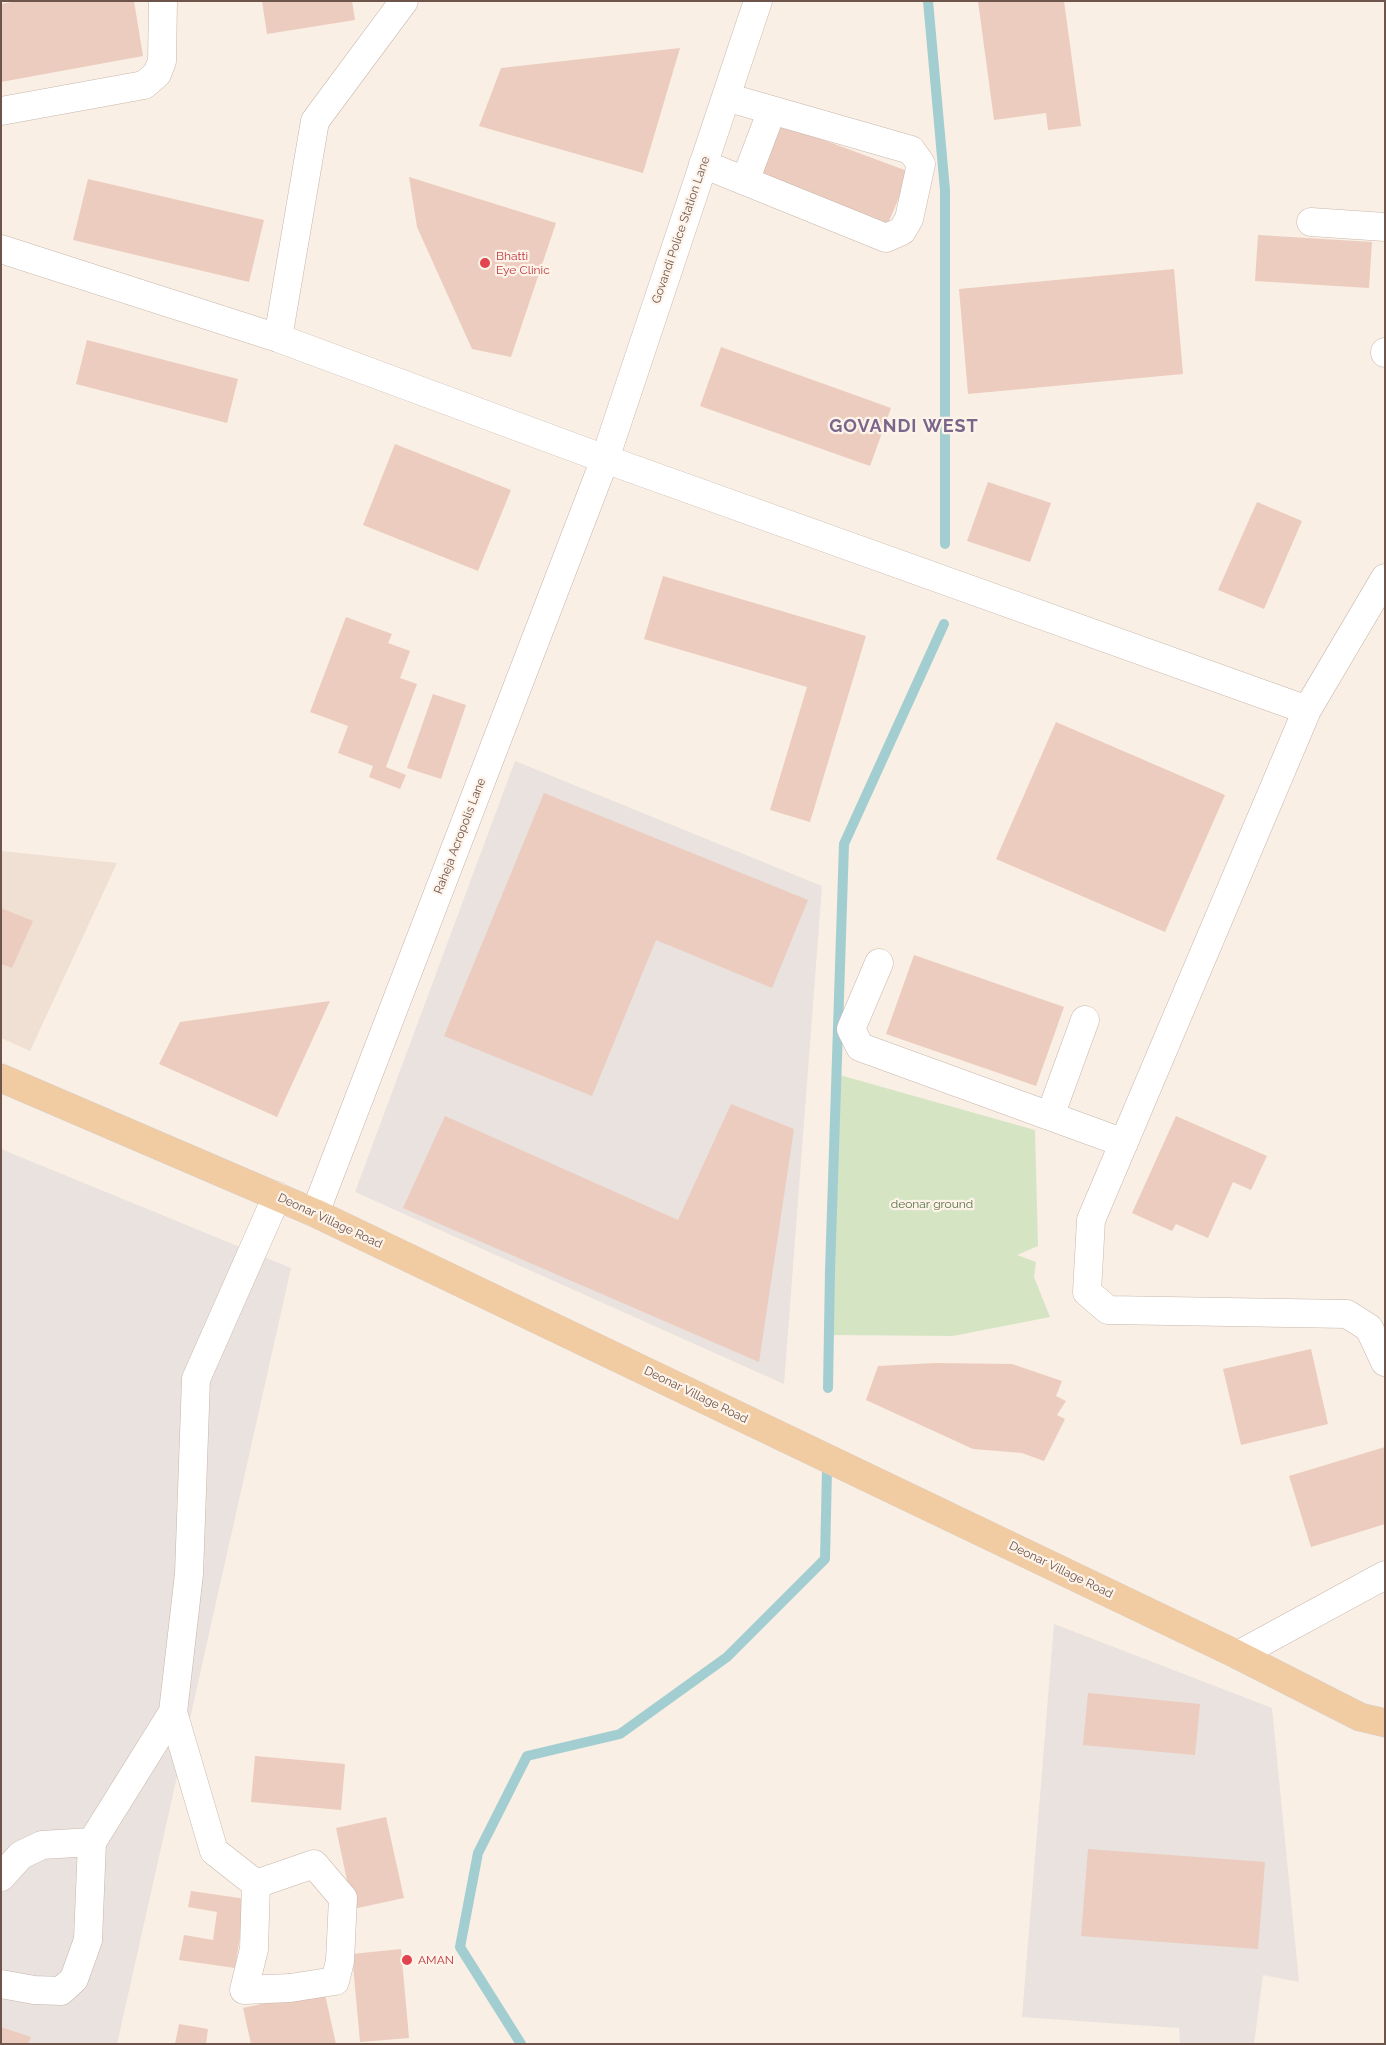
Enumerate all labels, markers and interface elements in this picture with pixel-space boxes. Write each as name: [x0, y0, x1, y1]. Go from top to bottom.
street label: Govandi Police Station Lane: [649, 155, 713, 305]
place label: Bhatti Eye Clinic: [496, 249, 550, 277]
marker: Bhatti Eye Clinic: [478, 256, 492, 270]
district label: GOVANDI WEST: [828, 416, 980, 438]
street label: Raheja Acropolis Lane: [431, 776, 489, 896]
street label: Deonar Village Road: [275, 1190, 385, 1252]
park label: deonar ground: [891, 1197, 973, 1211]
street label: Deonar Village Road: [642, 1364, 750, 1426]
street label: Deonar Village Road: [1007, 1539, 1115, 1601]
marker: AMAN: [400, 1953, 414, 1967]
place label: AMAN: [418, 1953, 454, 1967]

